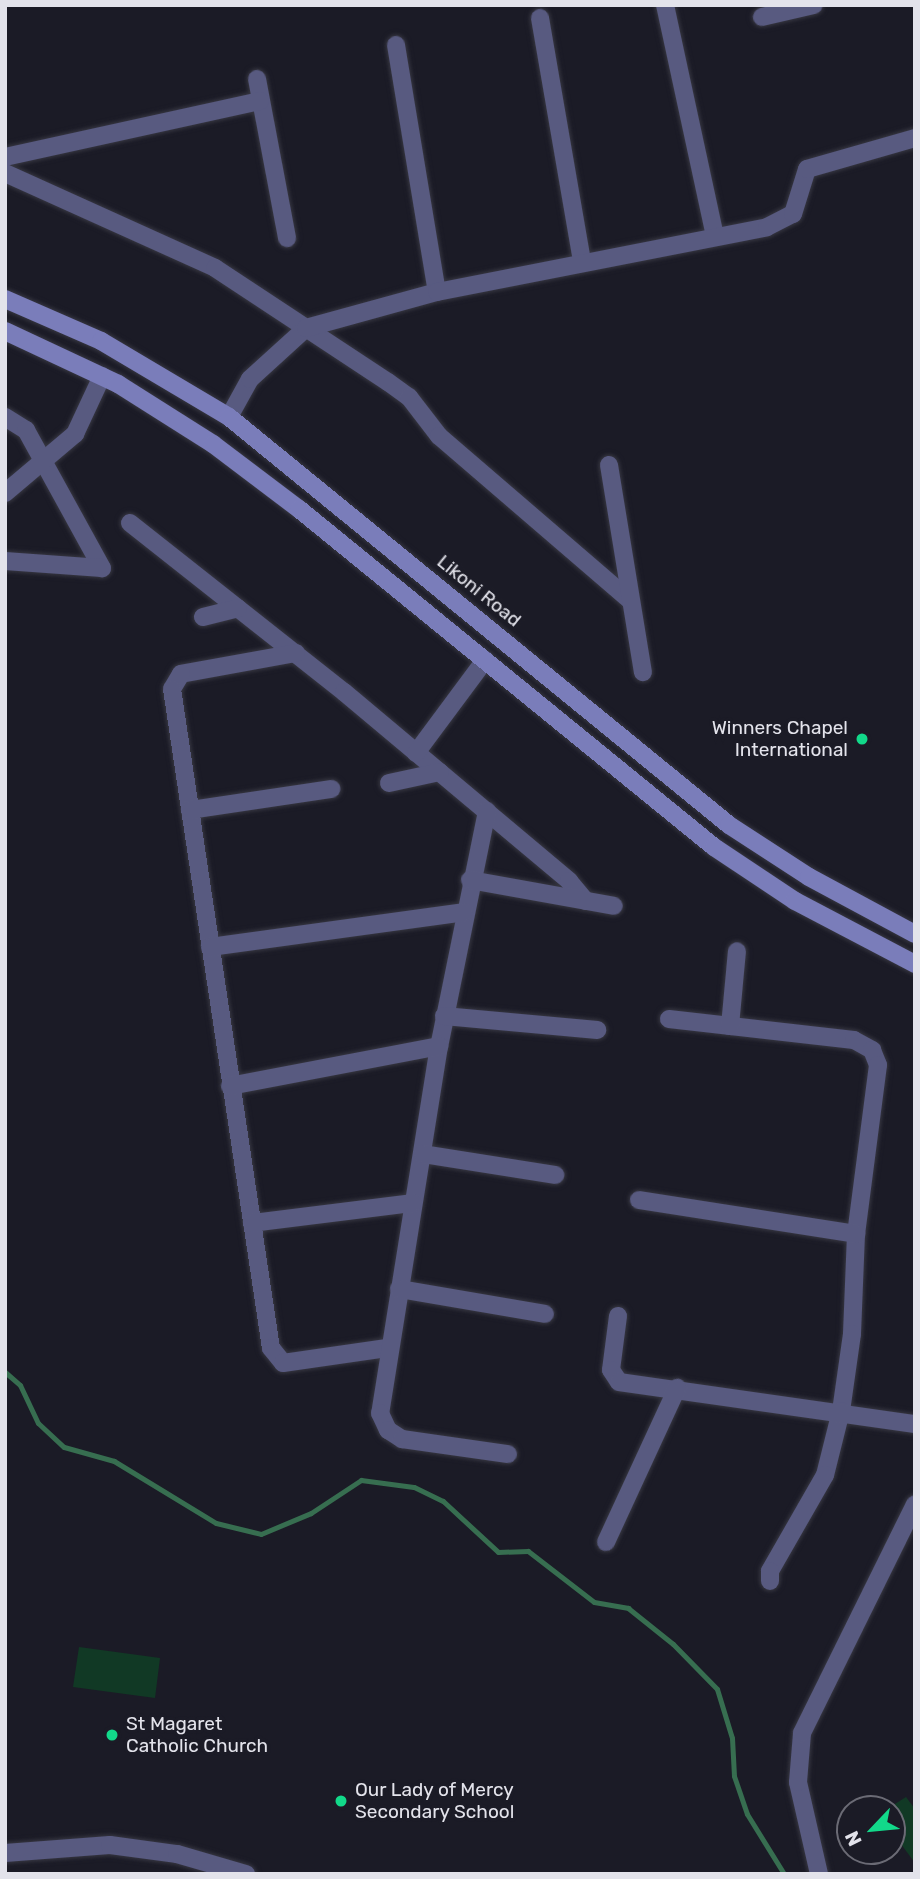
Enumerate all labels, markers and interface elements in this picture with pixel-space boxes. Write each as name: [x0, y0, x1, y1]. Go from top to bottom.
street label: Likoni Road: [432, 550, 526, 632]
place label: Winners Chapel International: [712, 717, 848, 761]
marker: Winners Chapel International: [854, 731, 870, 747]
place label: St Magaret Catholic Church: [126, 1713, 268, 1757]
marker: St Magaret Catholic Church: [104, 1727, 120, 1743]
place label: Our Lady of Mercy Secondary School: [355, 1779, 515, 1823]
marker: Our Lady of Mercy Secondary School: [333, 1793, 349, 1809]
north arrow: [836, 1795, 906, 1865]
text: N: [840, 1827, 867, 1850]

